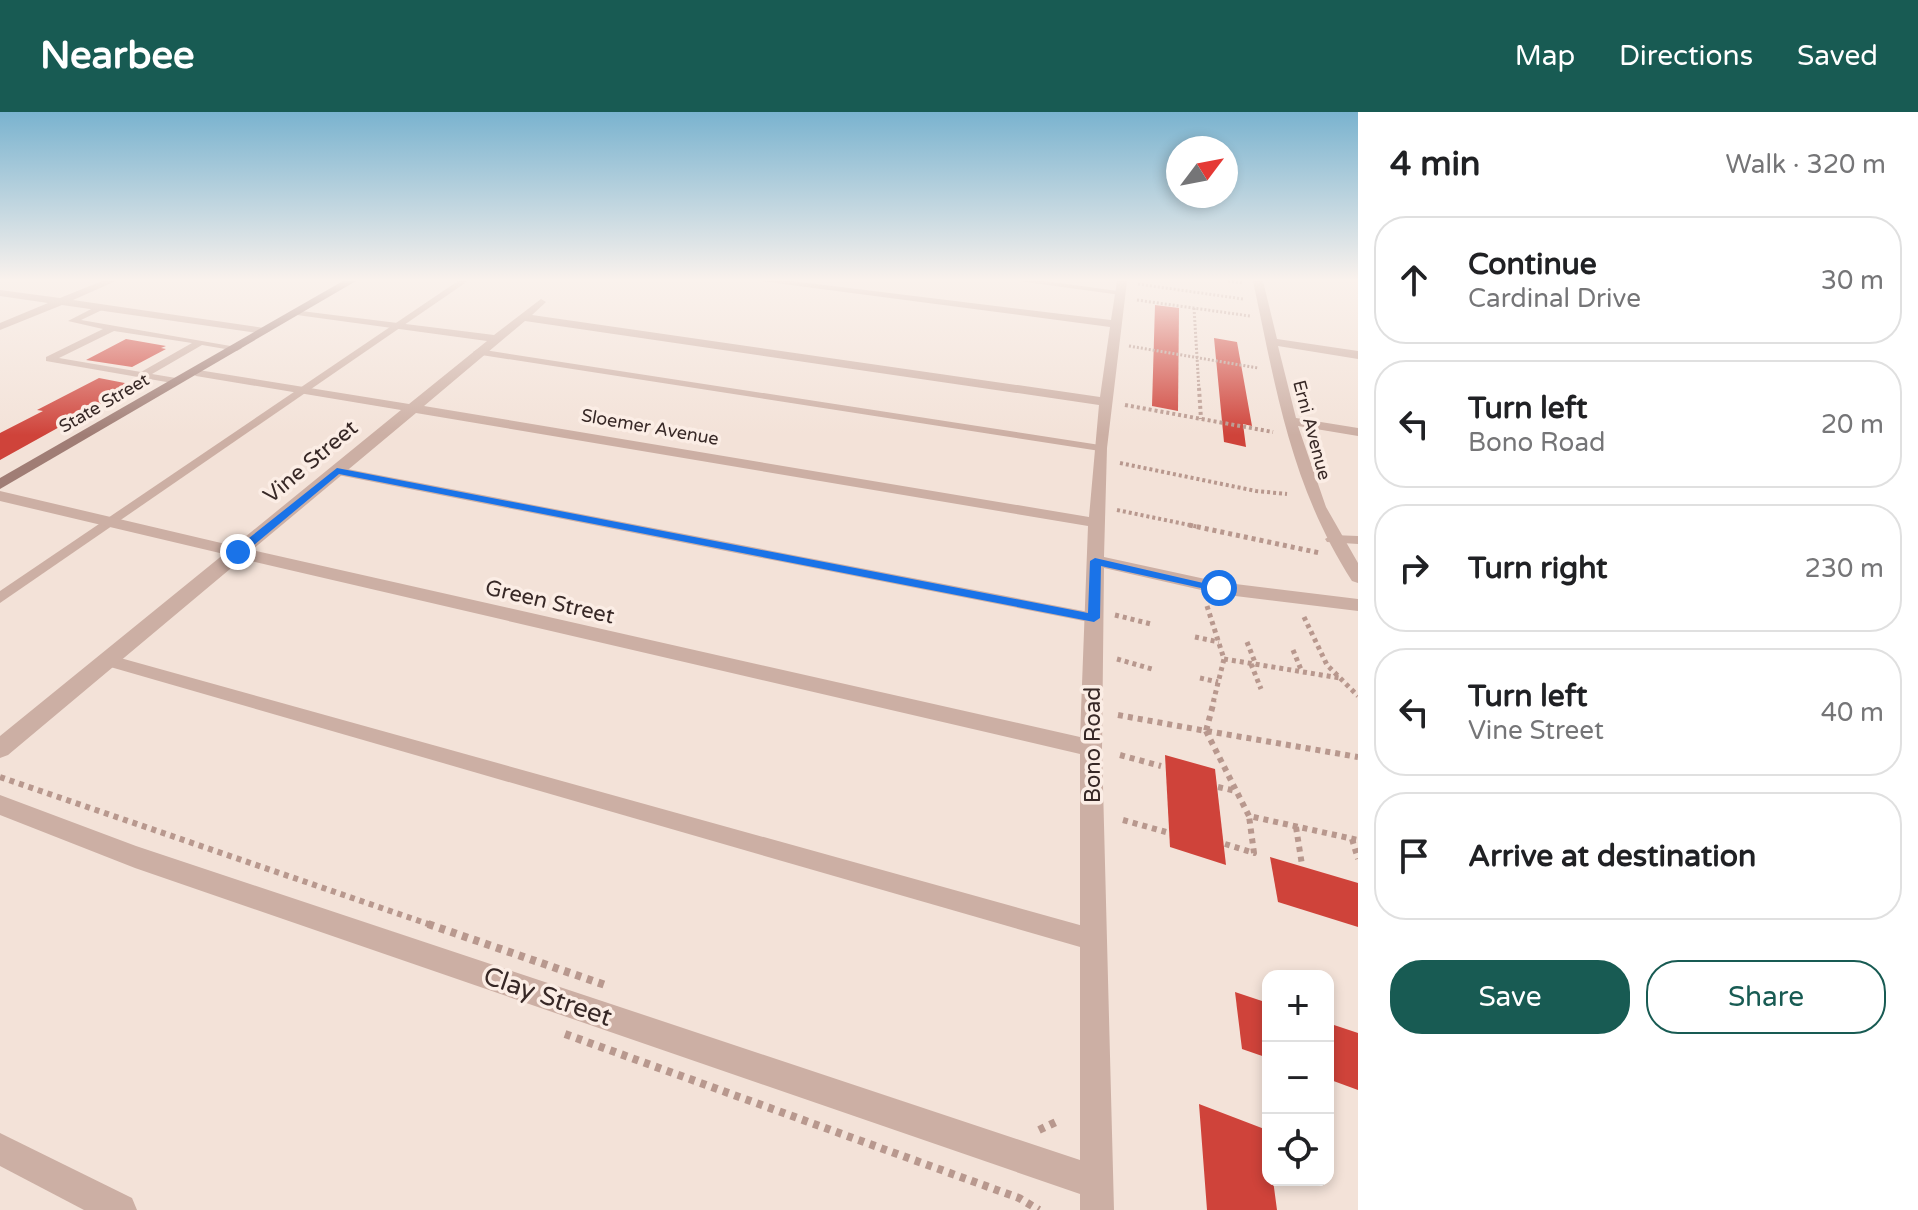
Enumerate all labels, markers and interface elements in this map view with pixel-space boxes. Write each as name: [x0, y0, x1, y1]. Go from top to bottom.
text: Nearbee: [40, 33, 194, 79]
text: Map: [1515, 39, 1575, 73]
text: Directions: [1619, 39, 1753, 73]
text: Saved: [1797, 39, 1878, 73]
north arrow: [1166, 136, 1238, 208]
text: 4 min: [1390, 144, 1481, 185]
text: Walk · 320 m: [1726, 149, 1886, 180]
text: Continue: [1468, 246, 1597, 283]
icon: ahead: [1392, 258, 1436, 302]
text: 30 m: [1821, 265, 1884, 296]
text: Cardinal Drive: [1468, 283, 1641, 314]
street label: State Street: [55, 368, 153, 438]
street label: Erni Avenue: [1288, 377, 1336, 483]
text: Turn left: [1468, 390, 1587, 427]
icon: left: [1392, 402, 1436, 446]
street label: Sloemer Avenue: [580, 404, 720, 450]
text: 20 m: [1821, 409, 1884, 440]
street label: Vine Street: [258, 415, 363, 509]
text: Bono Road: [1468, 427, 1605, 458]
route end: [220, 534, 256, 570]
icon: right: [1392, 546, 1436, 590]
text: Turn right: [1468, 550, 1608, 587]
text: 230 m: [1804, 553, 1884, 584]
route start: [1201, 570, 1237, 606]
street label: Green Street: [483, 574, 617, 629]
text: Turn left: [1468, 678, 1587, 715]
street label: Bono Road: [1080, 687, 1106, 803]
icon: left: [1392, 690, 1436, 734]
text: 40 m: [1821, 697, 1884, 728]
text: Vine Street: [1468, 715, 1604, 746]
icon: arrive: [1392, 834, 1436, 878]
text: Arrive at destination: [1468, 838, 1756, 875]
street label: Clay Street: [479, 960, 616, 1033]
button: Save: [1390, 960, 1630, 1034]
button: Share: [1646, 960, 1886, 1034]
map controls: [1262, 970, 1334, 1186]
button: +: [1262, 970, 1334, 1042]
button: −: [1262, 1042, 1334, 1114]
button: locate: [1262, 1114, 1334, 1186]

